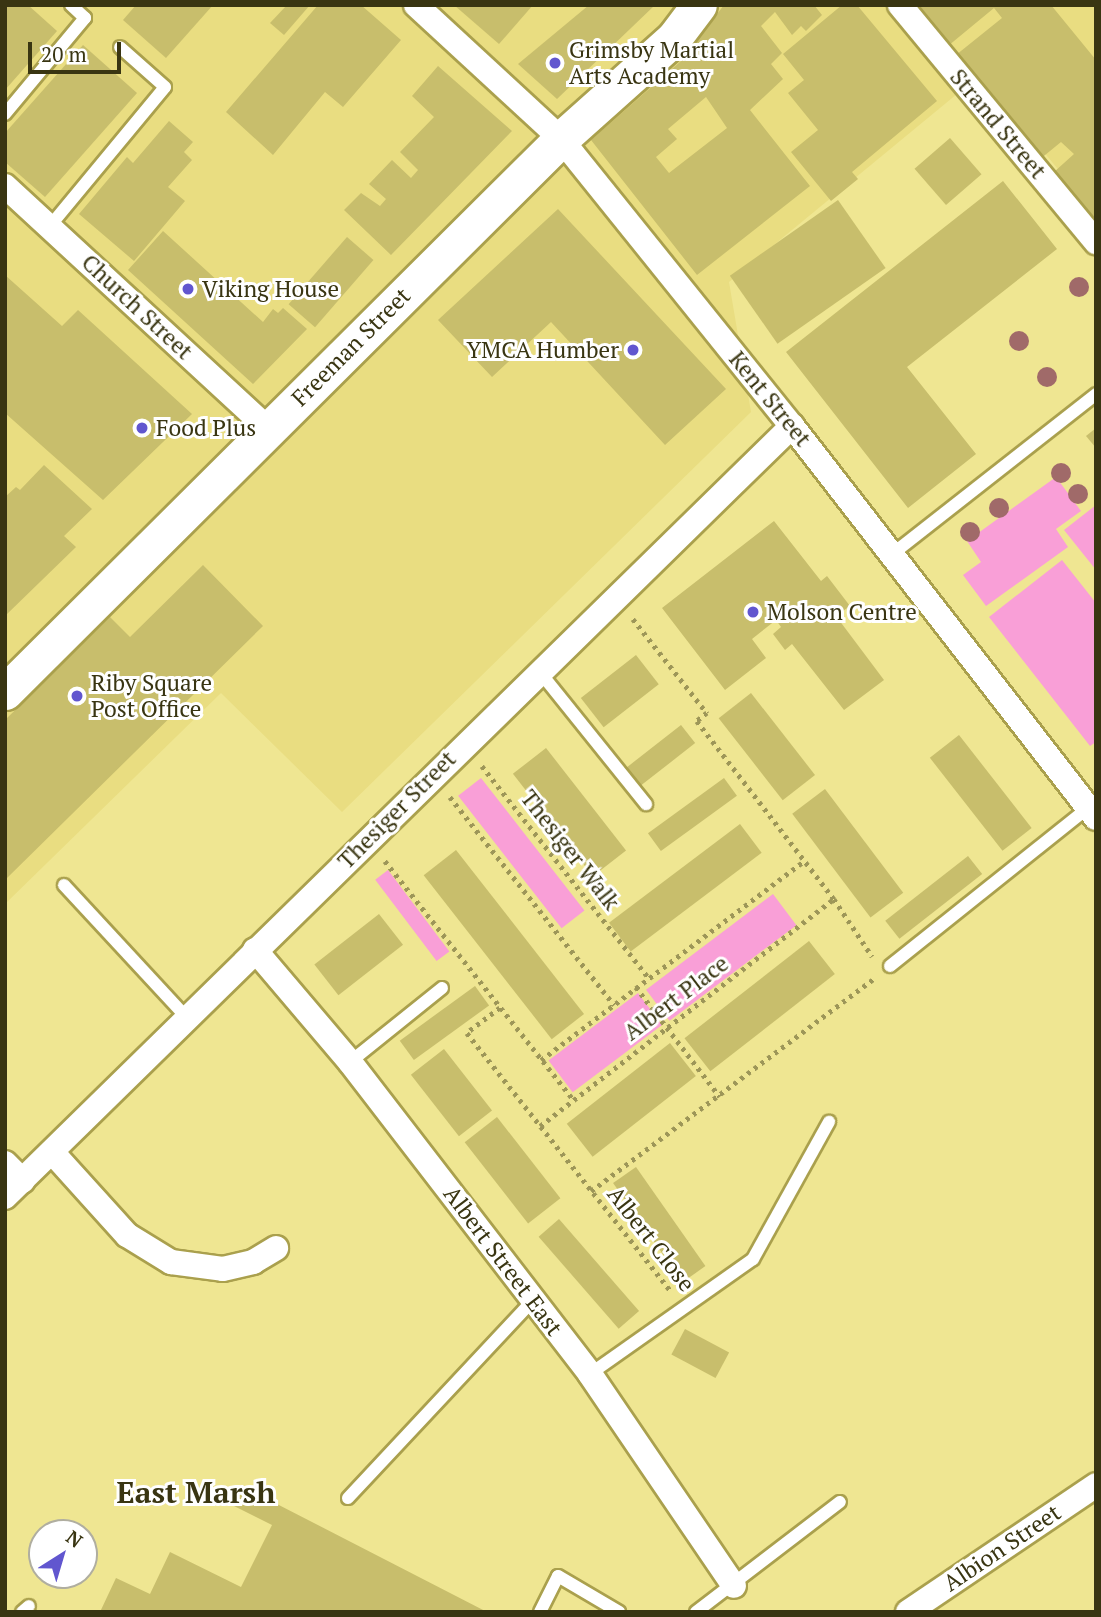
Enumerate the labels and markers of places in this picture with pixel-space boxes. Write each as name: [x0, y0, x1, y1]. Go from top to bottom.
place label: Grimsby Martial Arts Academy: [569, 36, 734, 90]
marker: Grimsby Martial Arts Academy: [547, 55, 563, 71]
place label: Viking House: [202, 275, 339, 303]
marker: Viking House: [180, 281, 196, 297]
place label: YMCA Humber: [466, 336, 619, 364]
marker: YMCA Humber: [625, 342, 641, 358]
place label: Food Plus: [156, 414, 256, 442]
marker: Food Plus: [134, 420, 150, 436]
place label: Molson Centre: [767, 598, 917, 626]
marker: Molson Centre: [745, 604, 761, 620]
place label: Riby Square Post Office: [91, 669, 212, 723]
marker: Riby Square Post Office: [69, 688, 85, 704]

